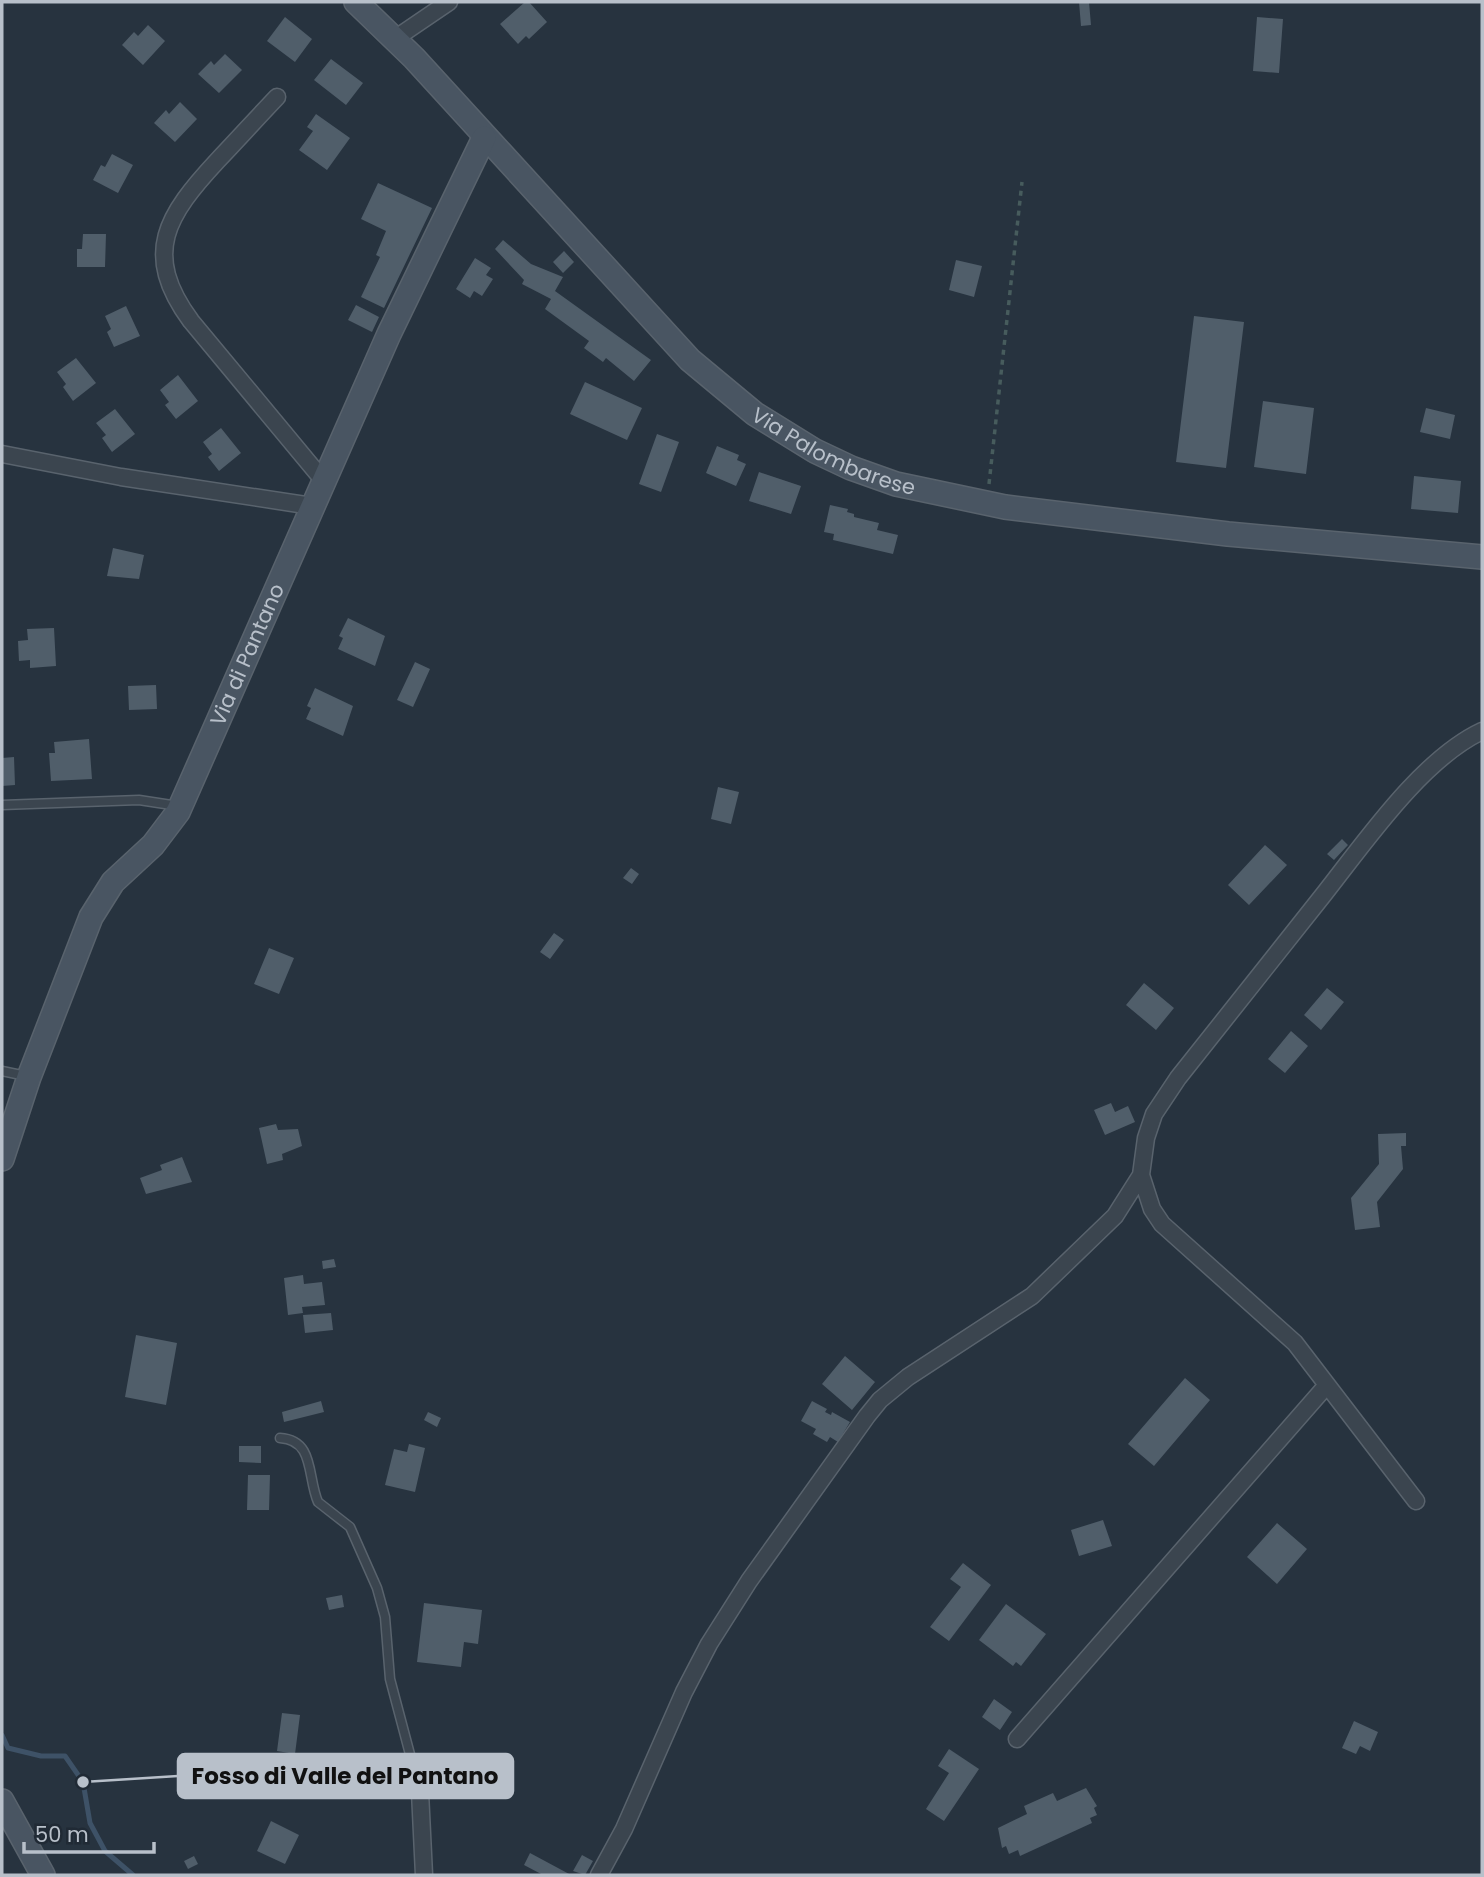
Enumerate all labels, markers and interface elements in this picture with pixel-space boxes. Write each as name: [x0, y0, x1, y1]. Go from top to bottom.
street label: Via Palombarese: [746, 400, 918, 502]
street label: Via di Pantano: [203, 579, 291, 730]
callout: Fosso di Valle del Pantano: [178, 1754, 513, 1798]
text: Fosso di Valle del Pantano: [192, 1760, 498, 1792]
scale bar: [24, 1811, 154, 1855]
text: 50 m: [35, 1820, 89, 1849]

